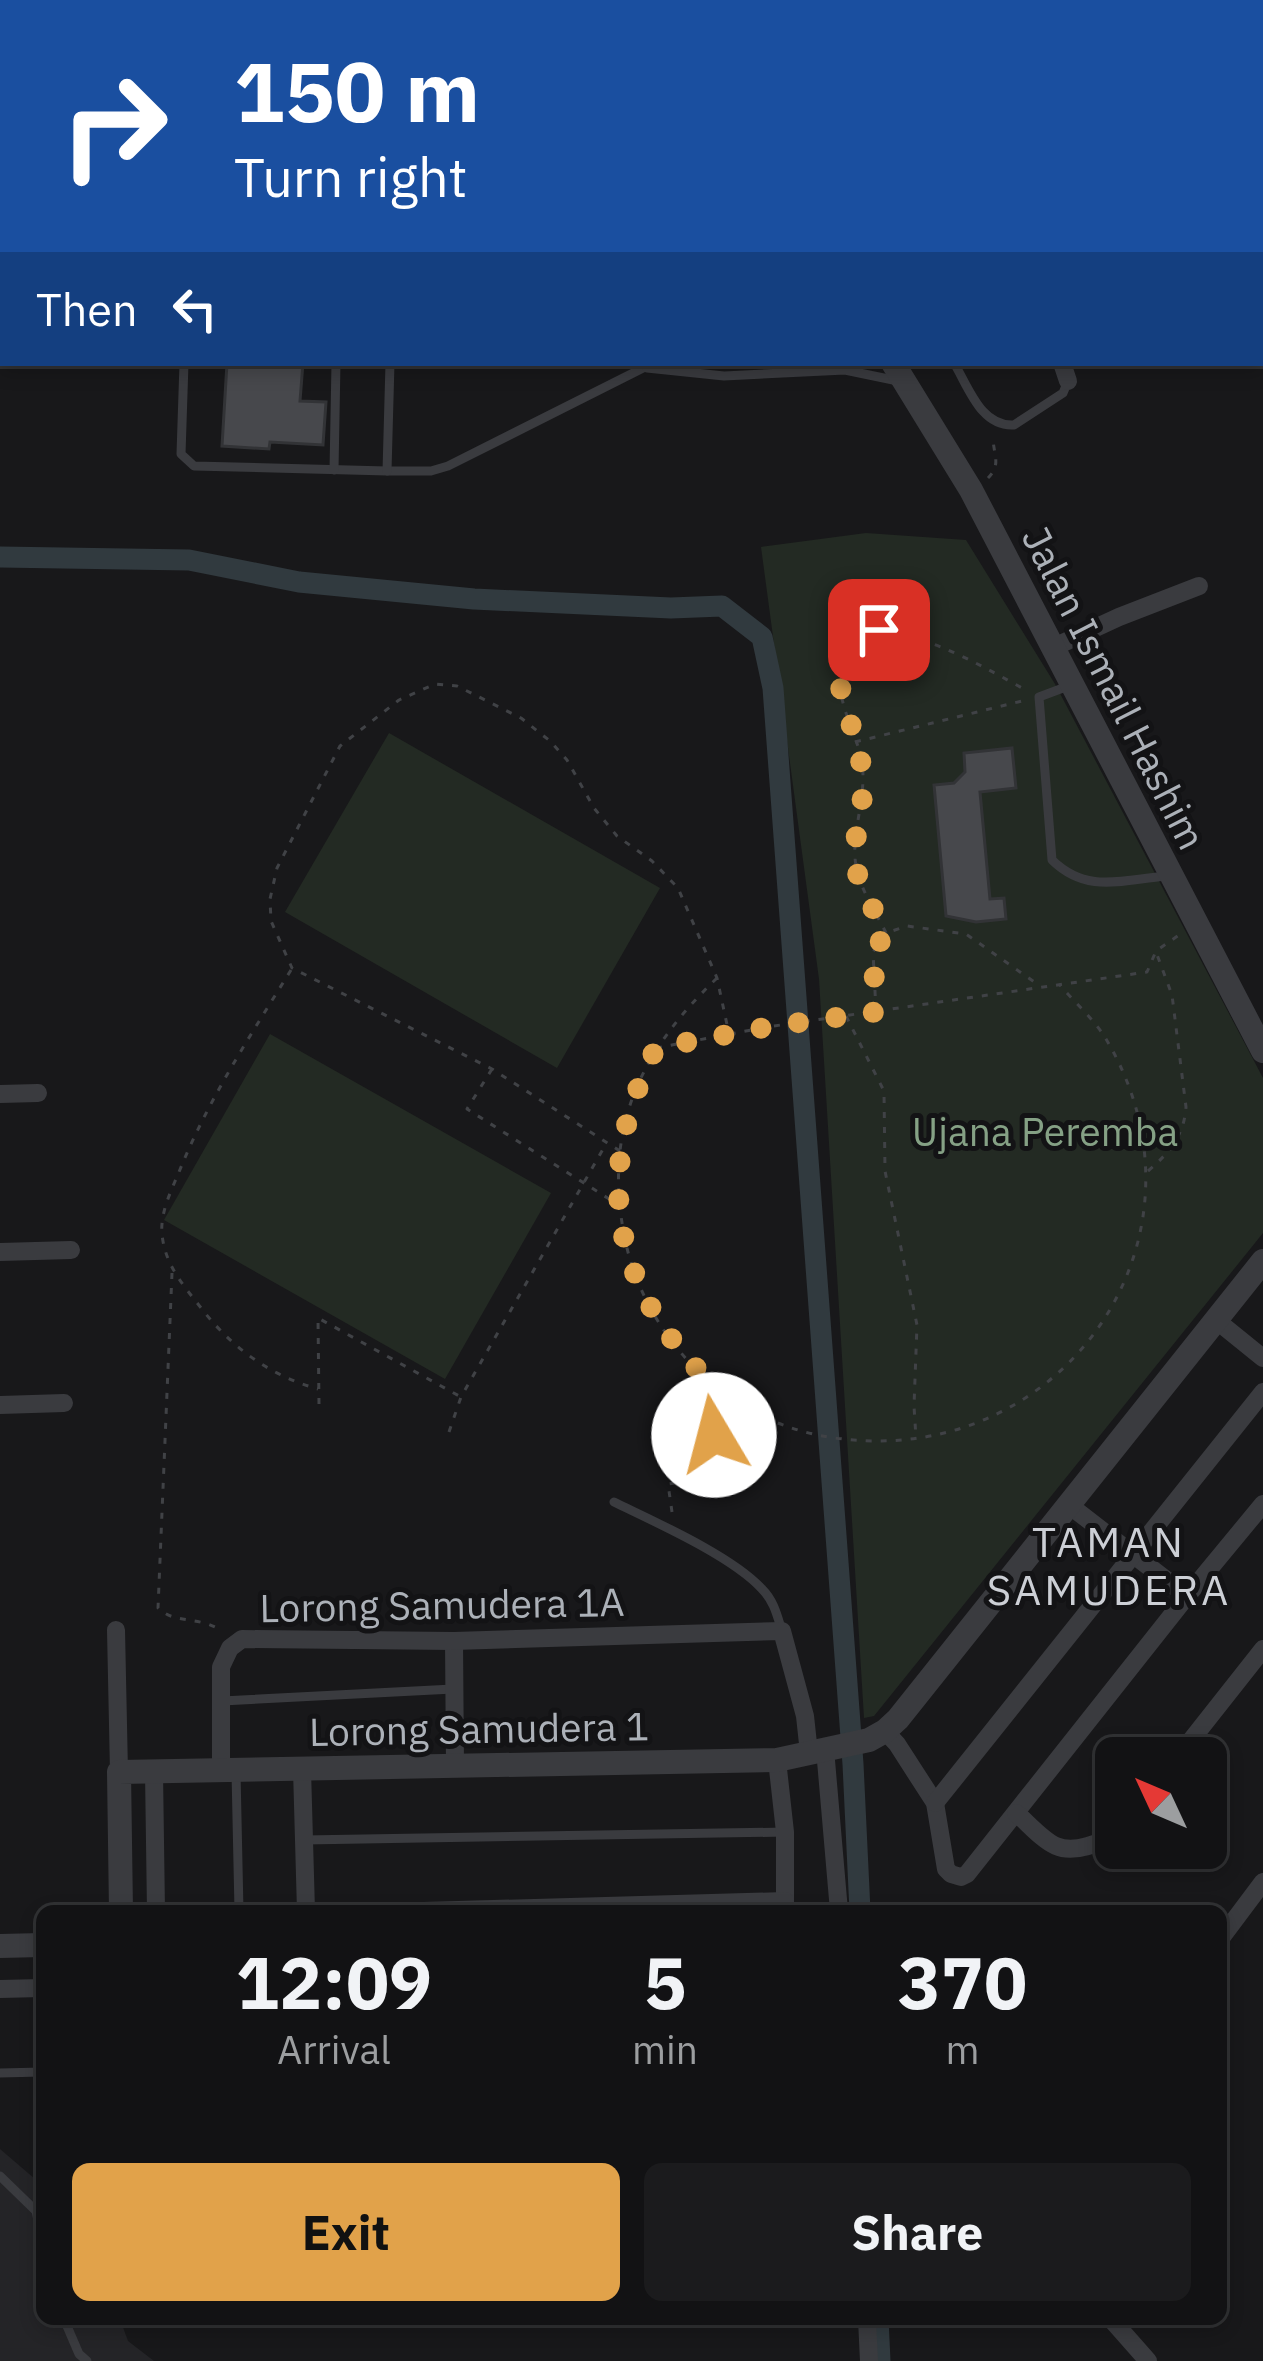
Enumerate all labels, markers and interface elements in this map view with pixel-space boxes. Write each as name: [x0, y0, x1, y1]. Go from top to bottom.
text: 150 m: [234, 36, 480, 145]
icon: right: [36, 48, 192, 204]
text: Turn right: [234, 142, 468, 212]
icon: left: [162, 276, 228, 342]
text: Then: [36, 280, 138, 338]
street label: Jalan Ismail Hashim: [1011, 518, 1218, 858]
pin: [828, 579, 930, 681]
icon: arrive: [846, 597, 912, 663]
park label: Ujana Peremba: [912, 1106, 1178, 1157]
position arrow: [651, 1372, 777, 1498]
district label: TAMAN SAMUDERA: [987, 1514, 1231, 1617]
street label: Lorong Samudera 1A: [259, 1576, 625, 1633]
street label: Lorong Samudera 1: [308, 1700, 650, 1757]
north arrow: [1095, 1737, 1227, 1869]
map controls: [1095, 1737, 1227, 1869]
text: 12:09: [236, 1935, 432, 2029]
text: 5: [643, 1935, 687, 2029]
text: 370: [898, 1935, 1027, 2029]
text: Arrival: [277, 2024, 391, 2075]
text: min: [632, 2024, 698, 2075]
text: m: [945, 2024, 980, 2075]
button: Exit: [72, 2163, 620, 2301]
button: Share: [644, 2163, 1191, 2301]

